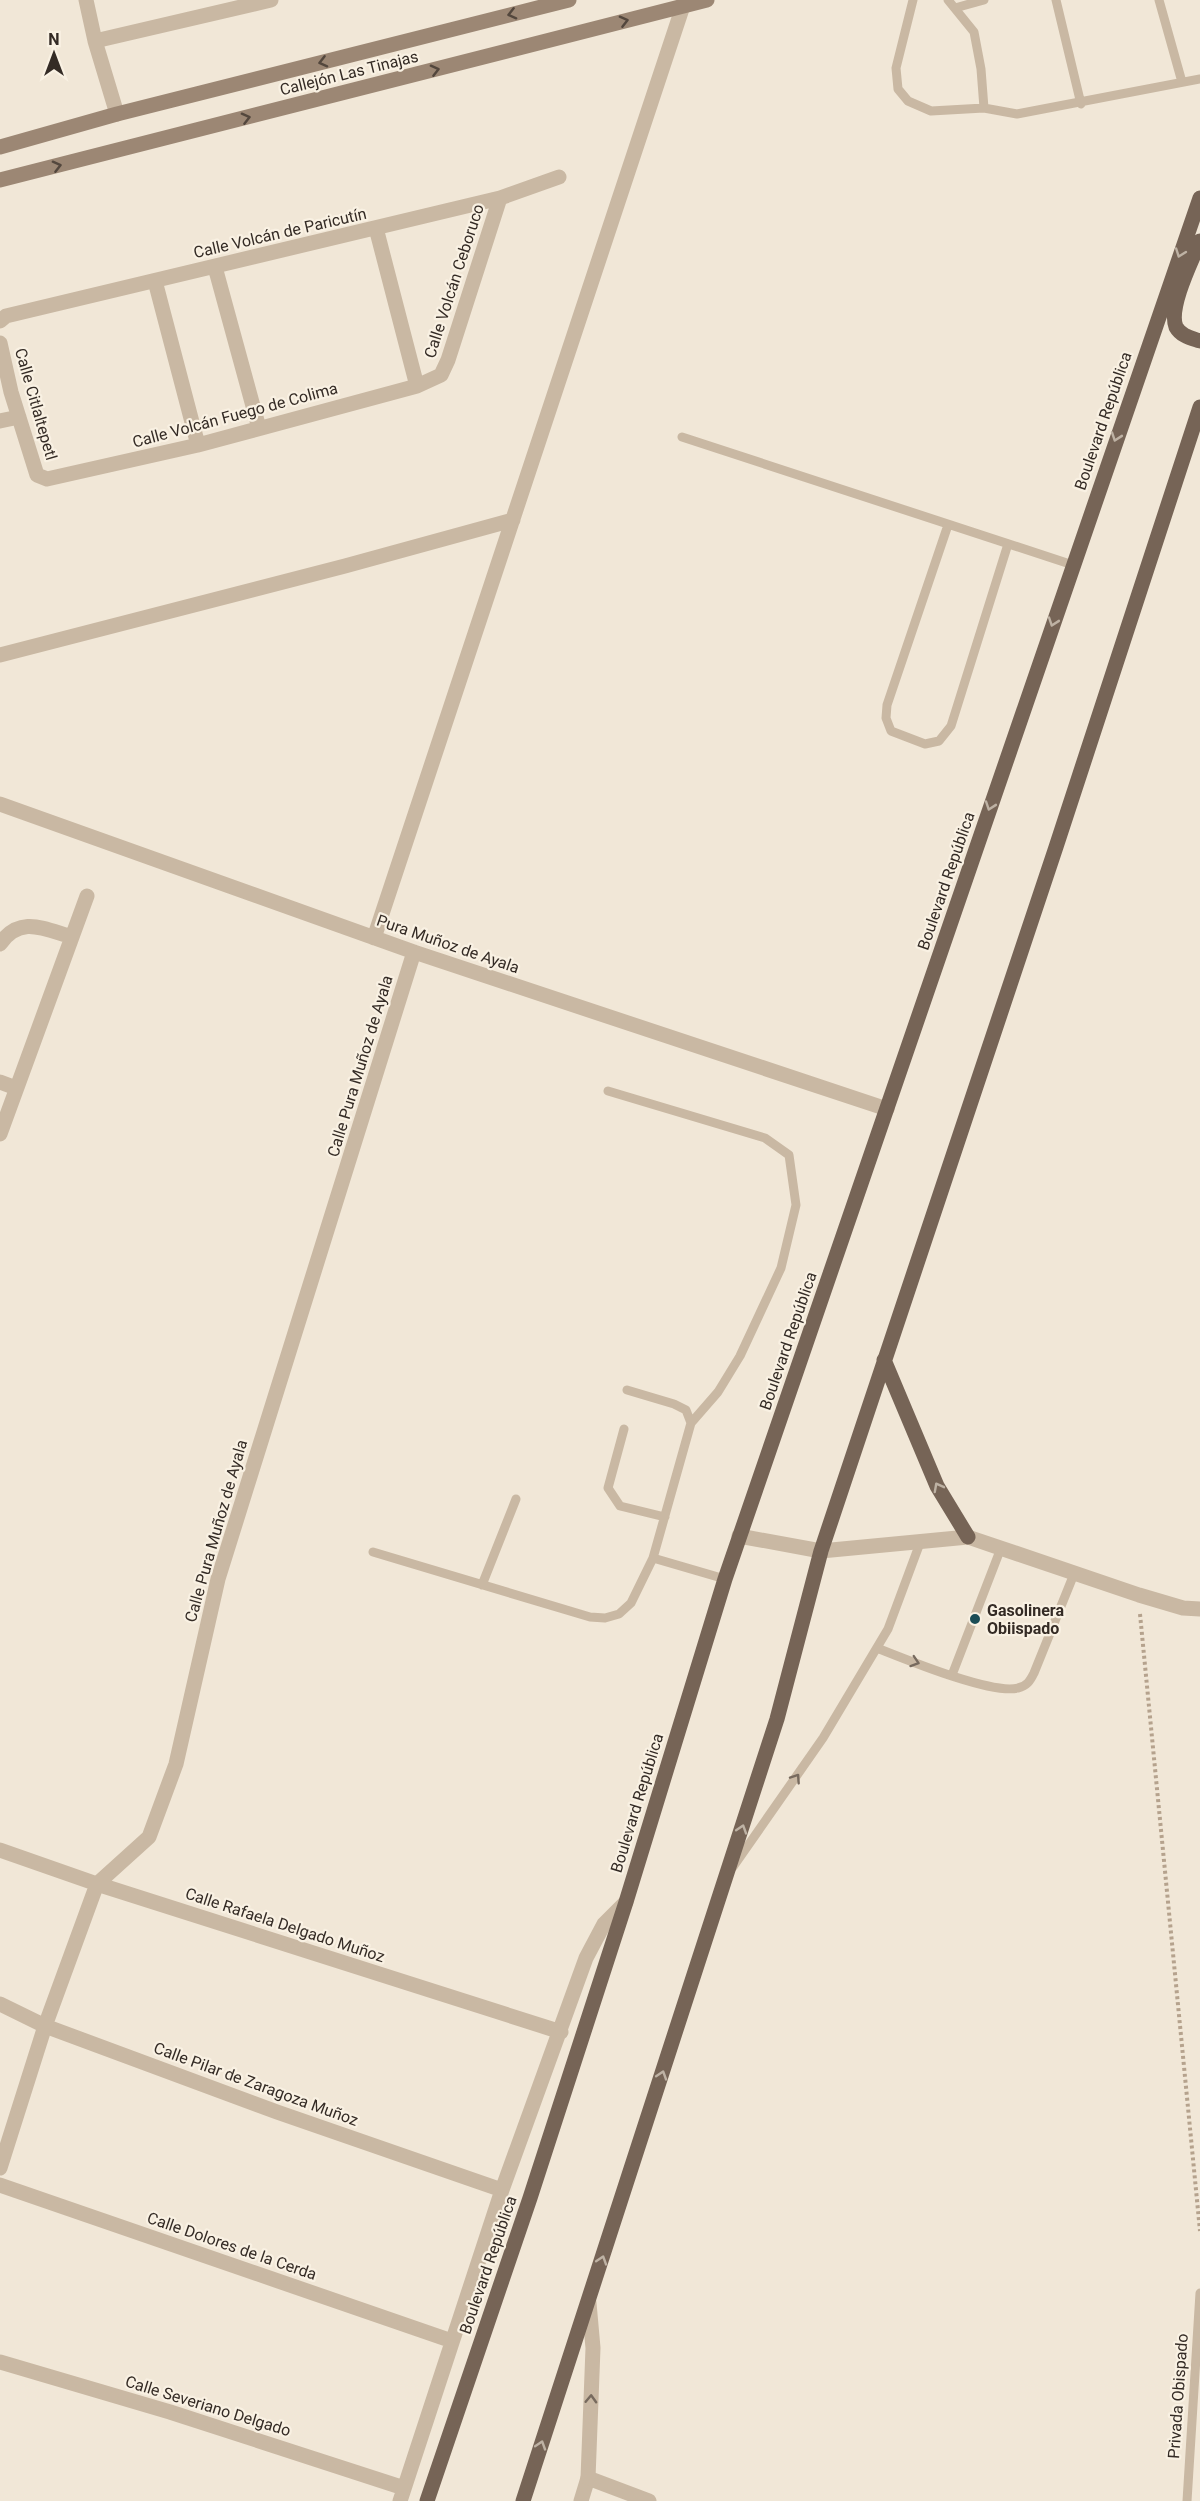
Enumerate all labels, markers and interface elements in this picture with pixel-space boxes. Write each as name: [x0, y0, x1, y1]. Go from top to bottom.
one-way arrow: [507, 7, 517, 20]
one-way arrow: [618, 16, 628, 29]
north arrow: [24, 24, 84, 84]
text: N: [48, 30, 60, 49]
street label: Callejón Las Tinajas: [278, 47, 420, 99]
one-way arrow: [318, 54, 328, 67]
one-way arrow: [429, 64, 439, 77]
one-way arrow: [240, 112, 250, 125]
one-way arrow: [52, 160, 62, 173]
street label: Calle Volcán Ceboruco: [420, 202, 488, 360]
street label: Calle Volcán de Paricutín: [192, 204, 368, 262]
one-way arrow: [1175, 247, 1188, 258]
street label: Calle Citlaltepetl: [11, 346, 61, 462]
street label: Boulevard República: [1070, 349, 1136, 493]
street label: Calle Volcán Fuego de Colima: [130, 378, 340, 452]
one-way arrow: [1111, 431, 1124, 442]
one-way arrow: [1048, 616, 1061, 627]
one-way arrow: [985, 800, 998, 811]
street label: Boulevard República: [913, 809, 979, 953]
street label: Pura Muñoz de Ayala: [374, 911, 522, 977]
street label: Calle Pura Muñoz de Ayala: [323, 973, 397, 1159]
street label: Boulevard República: [755, 1269, 821, 1413]
street label: Calle Pura Muñoz de Ayala: [181, 1438, 251, 1624]
one-way arrow: [934, 1483, 945, 1493]
place label: Gasolinera Obiispado: [987, 1601, 1064, 1638]
marker: Gasolinera Obiispado: [968, 1612, 982, 1626]
one-way arrow: [909, 1655, 920, 1667]
street label: Boulevard República: [607, 1731, 667, 1875]
one-way arrow: [789, 1773, 800, 1784]
one-way arrow: [734, 1824, 747, 1835]
street label: Calle Rafaela Delgado Muñoz: [183, 1884, 387, 1966]
street label: Calle Pilar de Zaragoza Muñoz: [151, 2038, 361, 2130]
one-way arrow: [655, 2070, 668, 2081]
street label: Boulevard República: [455, 2193, 521, 2337]
street label: Calle Dolores de la Cerda: [145, 2208, 319, 2284]
one-way arrow: [595, 2255, 608, 2266]
street label: Privada Obispado: [1164, 2333, 1192, 2459]
street label: Calle Severiano Delgado: [123, 2372, 293, 2440]
one-way arrow: [585, 2394, 598, 2403]
one-way arrow: [534, 2440, 546, 2451]

